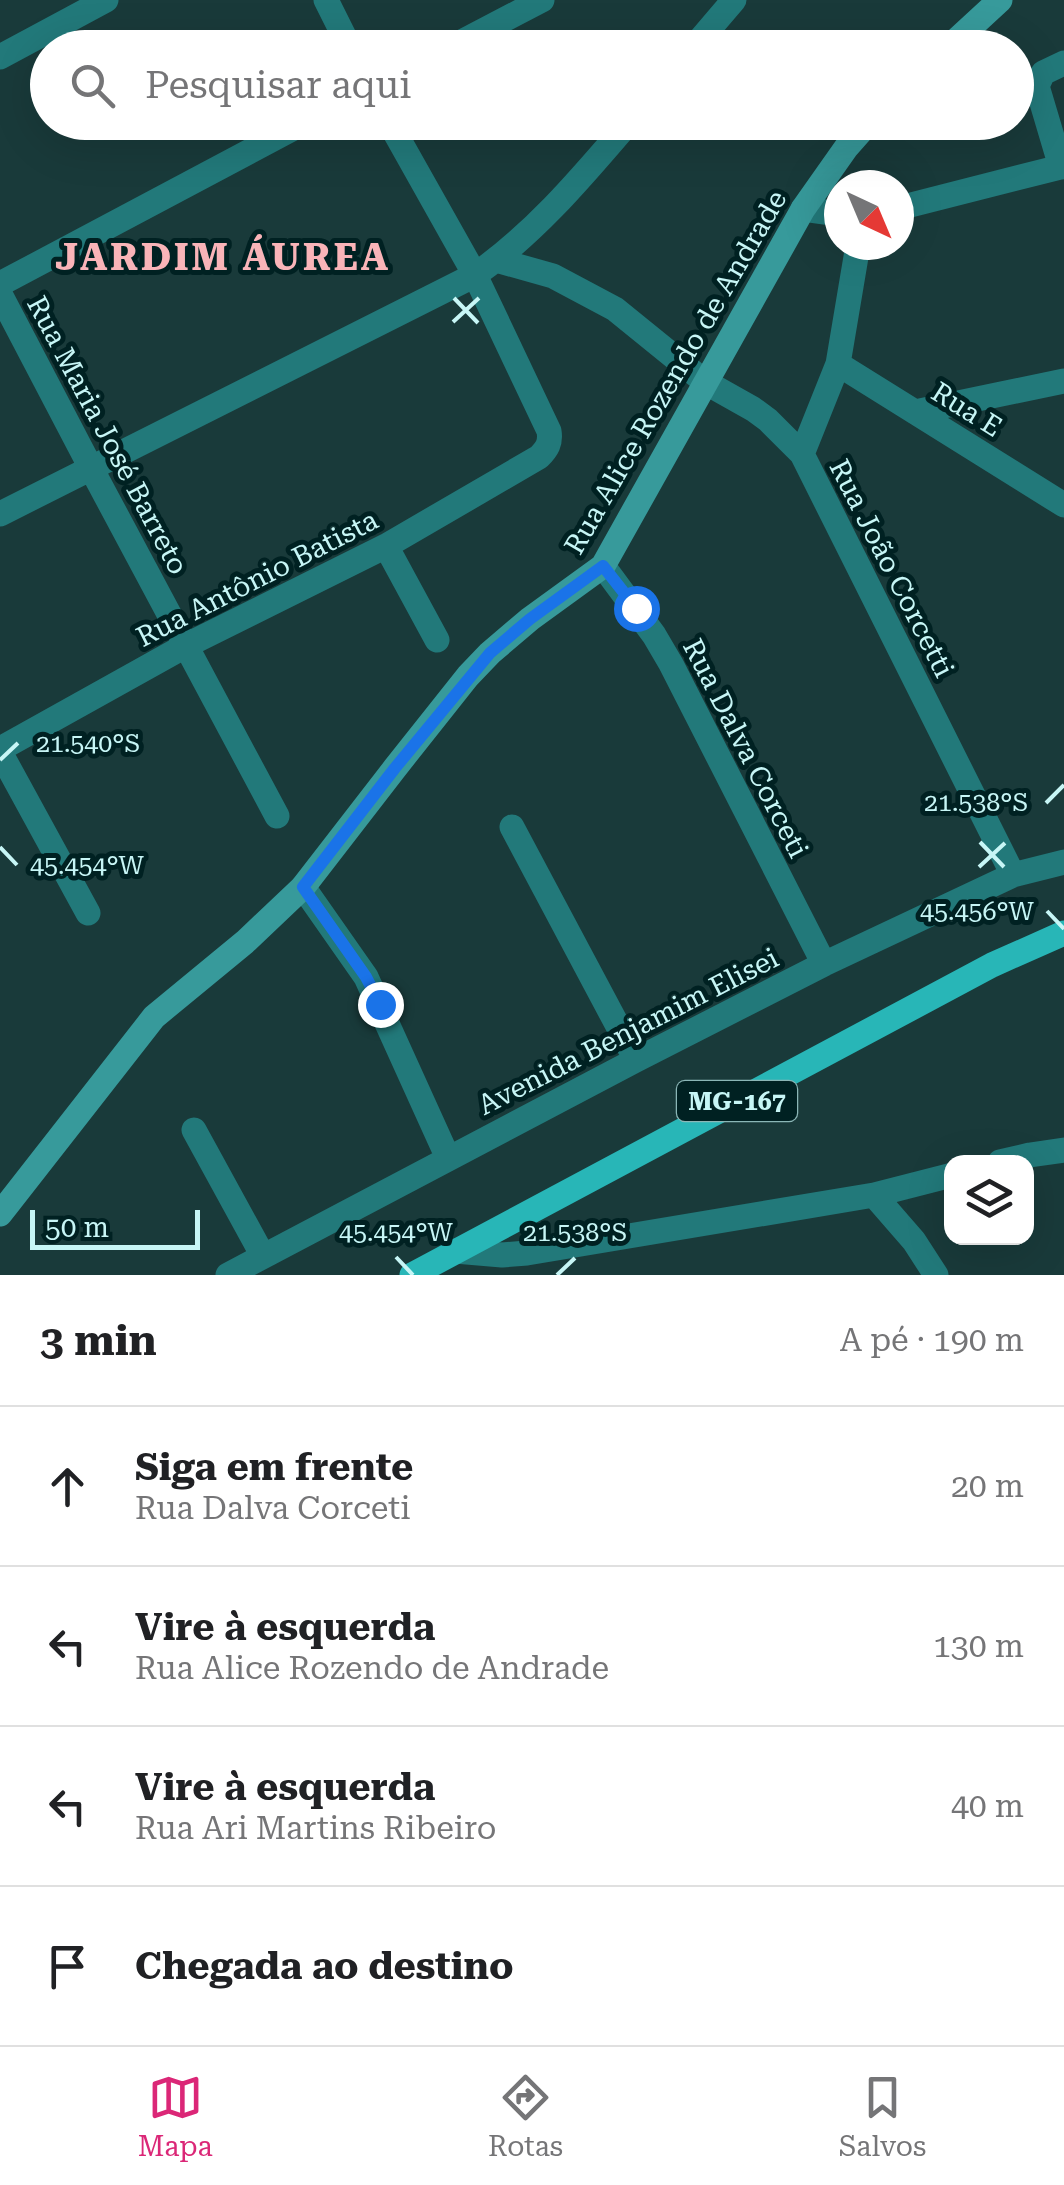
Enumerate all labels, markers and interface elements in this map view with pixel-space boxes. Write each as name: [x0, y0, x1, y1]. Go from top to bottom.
search box: [30, 30, 1034, 140]
icon: search: [65, 58, 120, 113]
text: Pesquisar aqui: [145, 63, 411, 107]
north arrow: [824, 170, 914, 260]
street label: Rua Alice Rozendo de Andrade: [557, 184, 793, 560]
district label: JARDIM ÁUREA: [55, 234, 391, 279]
street label: Rua Maria José Barreto: [20, 290, 195, 580]
street label: Rua E: [926, 375, 1008, 444]
street label: Rua João Corcetti: [822, 454, 961, 683]
street label: Rua Antônio Batista: [131, 503, 384, 654]
route start: [614, 586, 660, 632]
street label: Rua Dalva Corceti: [676, 633, 815, 863]
text: 21.540°S: [36, 729, 140, 758]
text: 21.538°S: [924, 788, 1028, 817]
text: 45.454°W: [30, 851, 145, 880]
text: 45.456°W: [920, 897, 1035, 926]
street label: Avenida Benjamim Elisei: [472, 941, 784, 1122]
route end: [358, 982, 404, 1028]
road number: MG-167: [677, 1081, 797, 1121]
map controls: [944, 1155, 1034, 1245]
button: layers: [944, 1155, 1034, 1245]
scale bar: [30, 1205, 200, 1250]
text: 50 m: [45, 1211, 109, 1244]
text: 45.454°W: [339, 1218, 454, 1247]
text: 21.538°S: [523, 1218, 627, 1247]
text: 3 min: [40, 1316, 157, 1365]
text: A pé · 190 m: [840, 1321, 1024, 1359]
text: Siga em frente: [135, 1445, 413, 1489]
icon: ahead: [40, 1459, 95, 1514]
text: 20 m: [951, 1467, 1024, 1505]
text: Rua Dalva Corceti: [135, 1489, 411, 1527]
text: Vire à esquerda: [135, 1605, 435, 1649]
icon: left: [40, 1619, 95, 1674]
text: 130 m: [933, 1627, 1024, 1665]
text: Rua Alice Rozendo de Andrade: [135, 1649, 609, 1687]
text: Vire à esquerda: [135, 1765, 435, 1809]
icon: left: [40, 1779, 95, 1834]
text: 40 m: [951, 1787, 1024, 1825]
text: Rua Ari Martins Ribeiro: [135, 1809, 496, 1847]
icon: arrive: [40, 1939, 95, 1994]
text: Chegada ao destino: [135, 1944, 513, 1988]
tab: Mapa: [138, 2070, 213, 2163]
tab: Rotas: [488, 2070, 563, 2163]
tab: Salvos: [839, 2070, 926, 2163]

